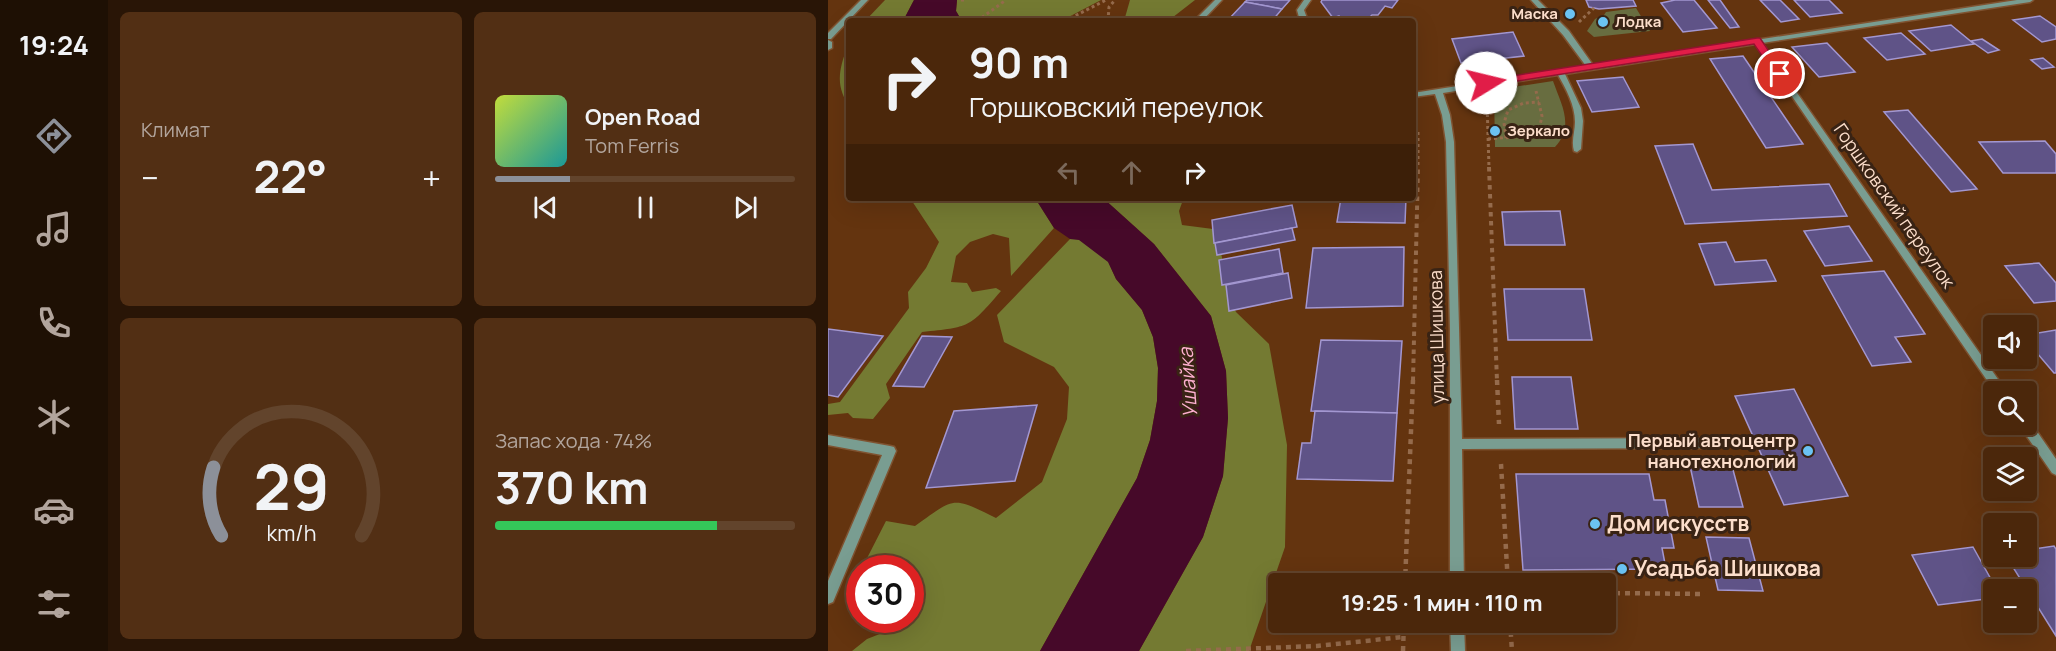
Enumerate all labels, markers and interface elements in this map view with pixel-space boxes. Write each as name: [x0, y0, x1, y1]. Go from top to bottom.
place label: Маска: [1511, 3, 1558, 24]
marker: Маска: [1563, 7, 1577, 21]
place label: Лодка: [1615, 11, 1661, 32]
marker: Лодка: [1596, 15, 1610, 29]
text: 19:24: [19, 26, 89, 63]
text: 90 m: [969, 33, 1069, 91]
icon: right: [870, 42, 948, 120]
pin: [1754, 48, 1805, 99]
position arrow: [1454, 51, 1518, 115]
icon: arrive: [1763, 57, 1796, 90]
text: Горшковский переулок: [969, 88, 1263, 125]
text: Open Road: [585, 102, 700, 132]
icon: directions: [33, 115, 75, 157]
text: Климат: [141, 116, 210, 143]
street label: Горшковский переулок: [1829, 118, 1961, 293]
place label: Зеркало: [1507, 120, 1570, 141]
marker: Зеркало: [1488, 124, 1502, 138]
text: Tom Ferris: [585, 132, 679, 159]
text: 22°: [253, 145, 327, 207]
text: −: [141, 155, 159, 200]
text: +: [422, 155, 441, 200]
icon: left: [1052, 156, 1085, 189]
icon: ahead: [1115, 156, 1148, 189]
icon: right: [1178, 156, 1211, 189]
icon: previous: [529, 191, 562, 224]
icon: pause: [629, 191, 662, 224]
icon: next: [729, 191, 762, 224]
icon: music: [33, 208, 75, 250]
street label: улица Шишкова: [1423, 270, 1449, 404]
icon: phone: [33, 302, 75, 344]
map controls: [1983, 315, 2037, 633]
button: sound: [1983, 315, 2037, 369]
water label: Ушайка: [1172, 346, 1203, 419]
button: search: [1983, 381, 2037, 435]
icon: climate: [33, 396, 75, 438]
text: Запас хода · 74%: [495, 427, 652, 454]
place label: Первый автоцентр нанотехнологий: [1628, 428, 1796, 473]
text: 29: [253, 443, 329, 529]
marker: Первый автоцентр нанотехнологий: [1801, 444, 1815, 458]
button: layers: [1983, 447, 2037, 501]
text: 370 km: [495, 456, 648, 518]
icon: car: [33, 489, 75, 531]
place label: Дом искусств: [1607, 509, 1750, 537]
button: +: [1983, 513, 2037, 567]
marker: Дом искусств: [1588, 517, 1602, 531]
text: km/h: [266, 518, 316, 547]
place label: Усадьба Шишкова: [1634, 554, 1821, 582]
speed limit sign: 30: [846, 555, 924, 633]
marker: Усадьба Шишкова: [1615, 562, 1629, 576]
button: −: [1983, 579, 2037, 633]
icon: filters: [33, 583, 75, 625]
text: 19:25 · 1 мин · 110 m: [1341, 588, 1543, 618]

